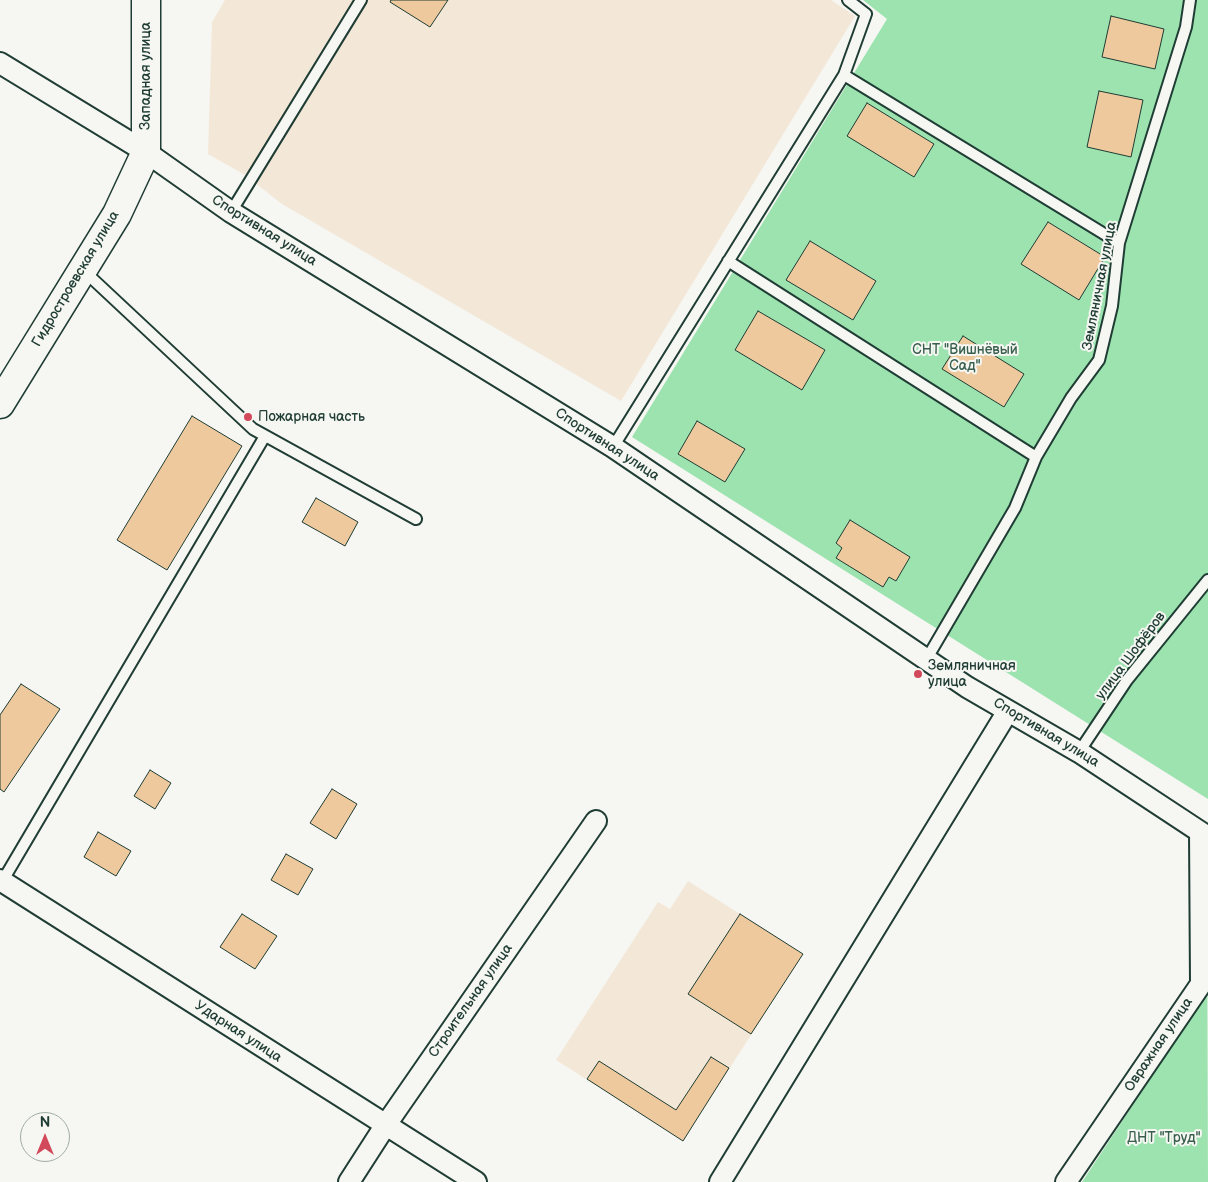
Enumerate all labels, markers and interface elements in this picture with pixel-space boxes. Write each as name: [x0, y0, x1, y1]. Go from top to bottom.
street label: Западная улица: [138, 22, 154, 130]
street label: Спортивная улица: [208, 192, 320, 270]
street label: Гидростроевская улица: [29, 208, 123, 350]
street label: Земляничная улица: [1079, 220, 1121, 352]
park label: СНТ "Вишнёвый Сад": [912, 342, 1018, 374]
street label: Спортивная улица: [552, 405, 662, 485]
place label: Пожарная часть: [258, 409, 365, 425]
marker: Пожарная часть: [242, 411, 254, 423]
street label: улица Шофёров: [1093, 609, 1169, 703]
place label: Земляничная улица: [928, 658, 1016, 690]
marker: Земляничная улица: [912, 668, 924, 680]
street label: Спортивная улица: [990, 695, 1102, 771]
street label: Строительная улица: [425, 941, 517, 1061]
street label: Овражная улица: [1121, 995, 1197, 1095]
street label: Ударная улица: [191, 998, 285, 1066]
north arrow: [20, 1112, 70, 1162]
text: N: [40, 1114, 50, 1131]
park label: ДНТ "Труд": [1127, 1130, 1201, 1146]

